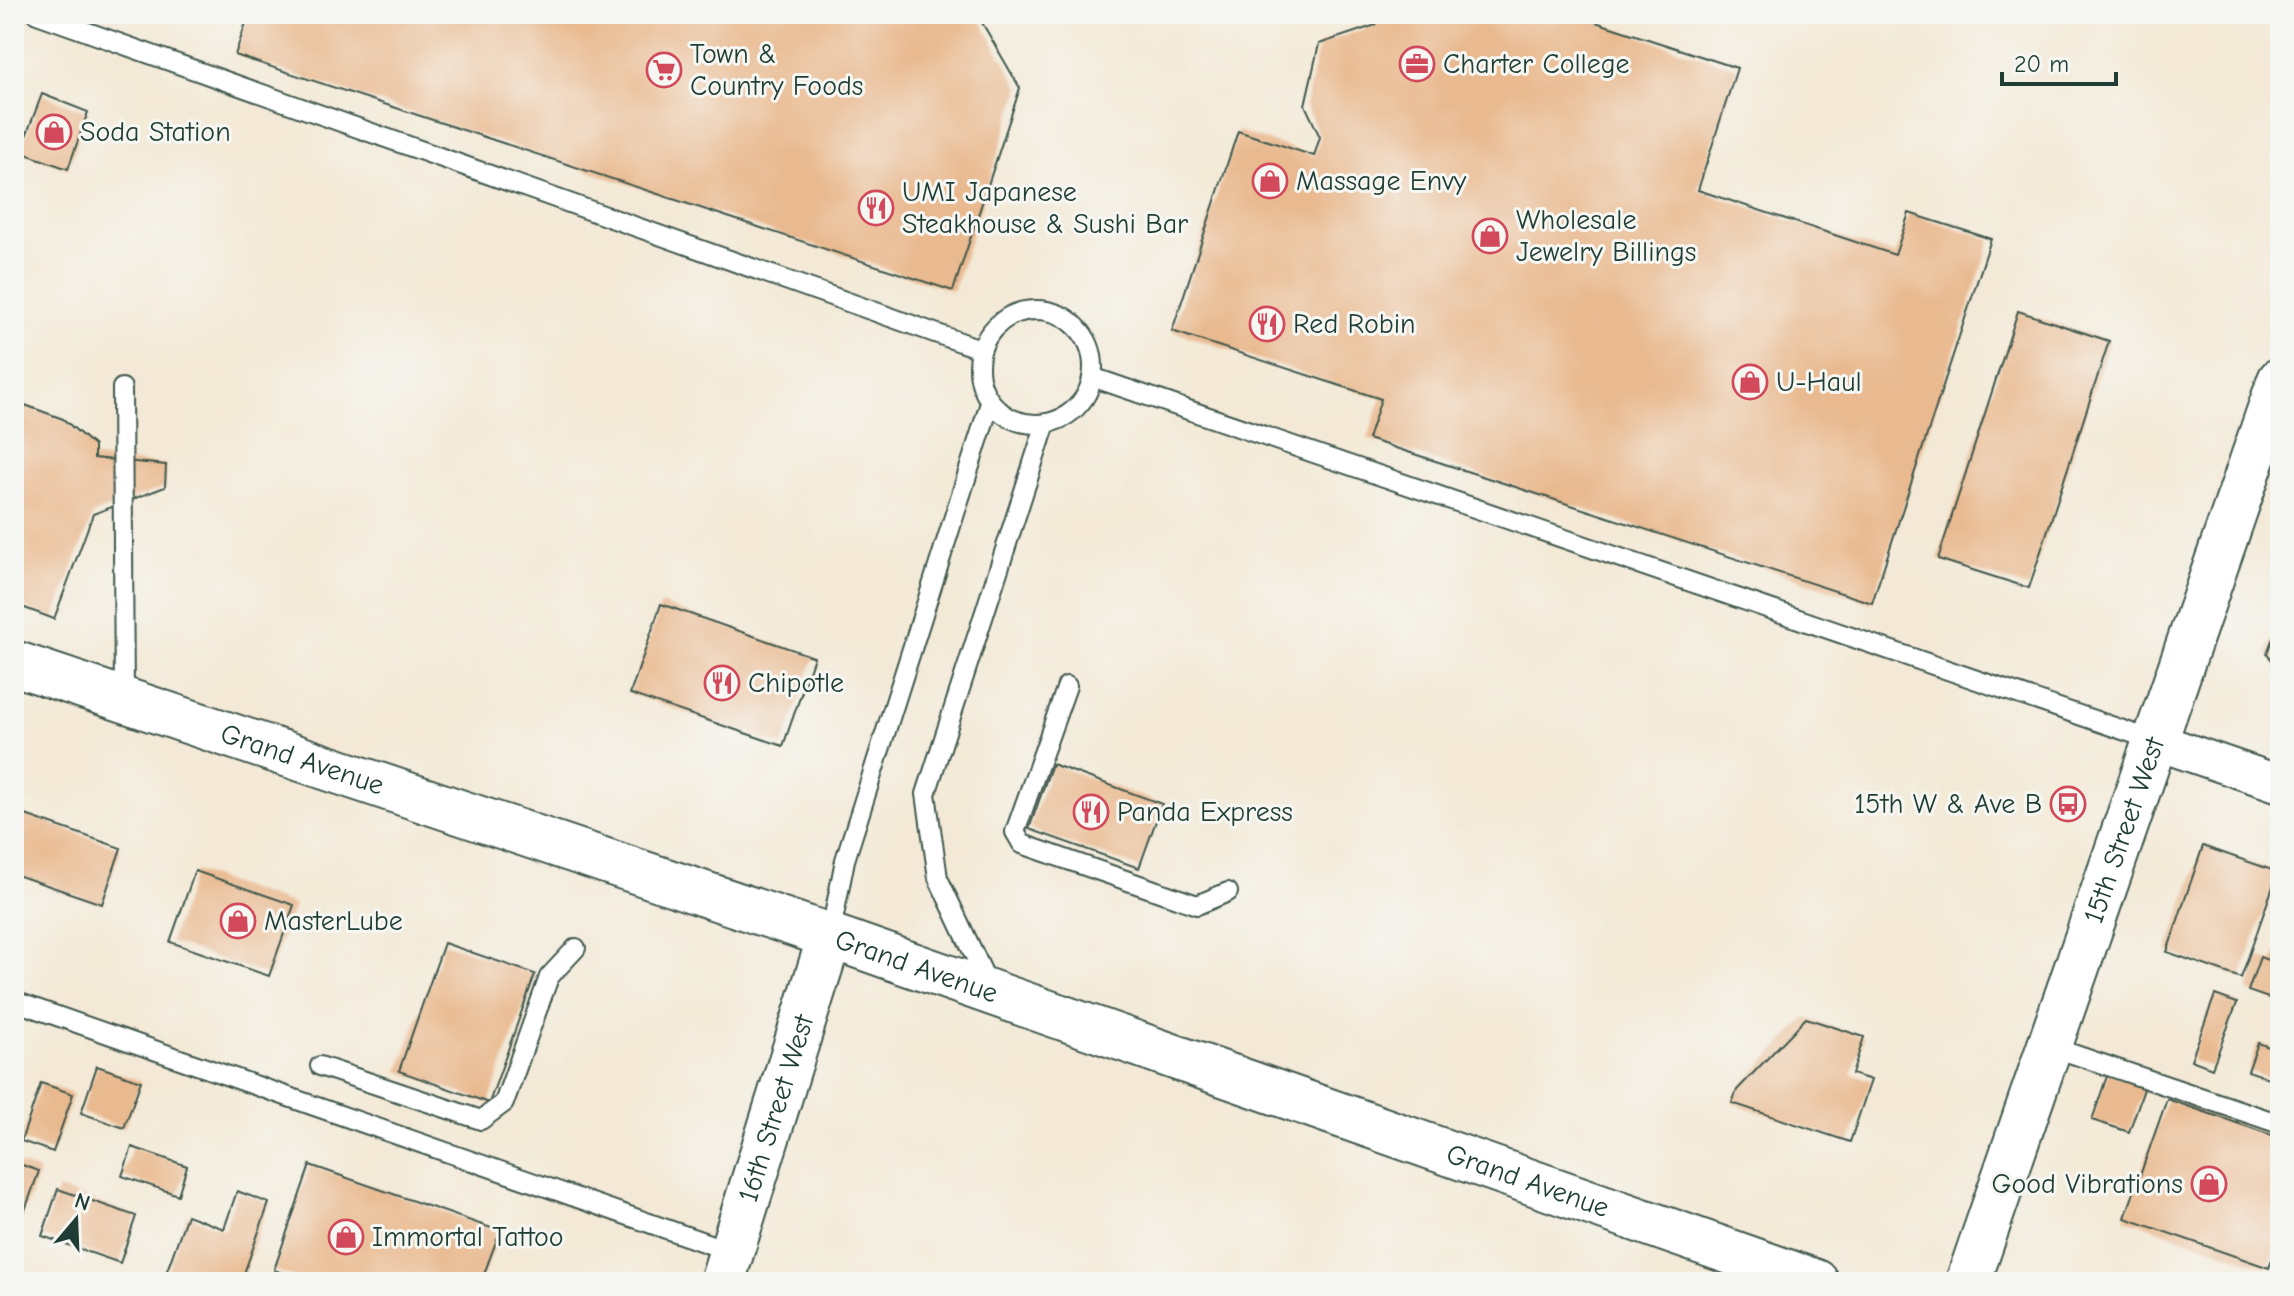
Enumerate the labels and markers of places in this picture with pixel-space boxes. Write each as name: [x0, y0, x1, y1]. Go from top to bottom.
place label: Town & Country Foods: [690, 38, 863, 102]
office icon: Charter College: [1398, 45, 1436, 83]
place label: Charter College: [1443, 48, 1630, 80]
supermarket icon: Town & Country Foods: [645, 51, 683, 89]
shop icon: Soda Station: [35, 113, 73, 151]
place label: Soda Station: [80, 116, 231, 148]
shop icon: Massage Envy: [1251, 162, 1289, 200]
place label: Massage Envy: [1296, 165, 1467, 197]
place label: UMI Japanese Steakhouse & Sushi Bar: [902, 176, 1188, 240]
restaurant icon: UMI Japanese Steakhouse & Sushi Bar: [857, 189, 895, 227]
place label: Wholesale Jewelry Billings: [1516, 204, 1697, 268]
shop icon: Wholesale Jewelry Billings: [1471, 217, 1509, 255]
restaurant icon: Red Robin: [1248, 305, 1286, 343]
place label: Red Robin: [1293, 308, 1416, 340]
shop icon: U-Haul: [1731, 363, 1769, 401]
place label: U-Haul: [1776, 366, 1862, 398]
restaurant icon: Chipotle: [703, 664, 741, 702]
place label: Chipotle: [748, 667, 844, 699]
bus stop icon: 15th W & Ave B: [2049, 785, 2087, 823]
place label: 15th W & Ave B: [1854, 788, 2042, 820]
restaurant icon: Panda Express: [1072, 793, 1110, 831]
place label: Panda Express: [1117, 796, 1293, 828]
shop icon: MasterLube: [219, 902, 257, 940]
place label: MasterLube: [264, 905, 403, 937]
shop icon: Good Vibrations: [2190, 1165, 2228, 1203]
place label: Good Vibrations: [1991, 1168, 2183, 1200]
shop icon: Immortal Tattoo: [327, 1218, 365, 1256]
place label: Immortal Tattoo: [372, 1221, 564, 1253]

